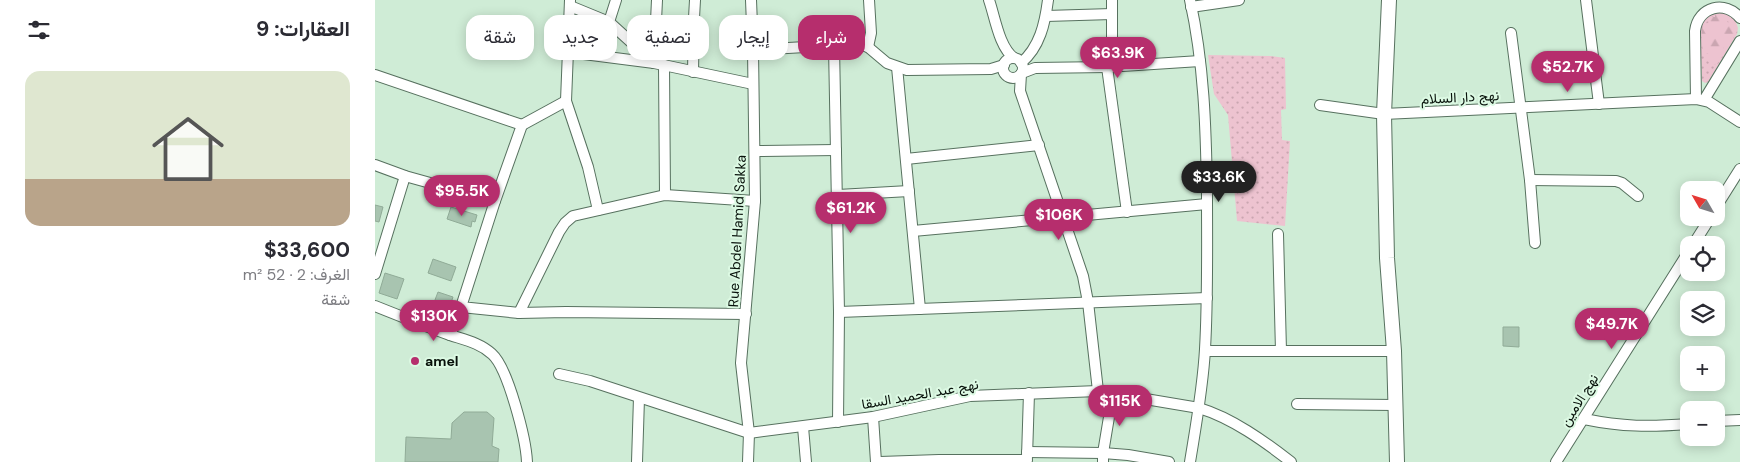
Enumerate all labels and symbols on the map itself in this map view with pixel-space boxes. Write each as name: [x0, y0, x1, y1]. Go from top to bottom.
pin: $63.9K: [1077, 36, 1159, 79]
pin: $52.7K: [1527, 51, 1609, 93]
street label: نهج دار السلام: [1420, 86, 1500, 110]
street label: Rue Abdel Hamid Sakka: [724, 154, 750, 308]
pin: $33.6K: [1178, 160, 1260, 203]
pin: $95.5K: [421, 174, 503, 217]
north arrow: [1680, 181, 1725, 226]
pin: $61.2K: [810, 192, 892, 234]
pin: $106K: [1024, 198, 1094, 241]
pin: $130K: [399, 300, 469, 342]
pin: $49.7K: [1571, 308, 1653, 350]
place label: amel: [425, 352, 459, 370]
marker: amel: [409, 355, 421, 367]
street label: نهج الامين: [1556, 370, 1604, 431]
street label: نهج عبد الحميد السقا: [860, 375, 980, 415]
pin: $115K: [1085, 384, 1155, 427]

